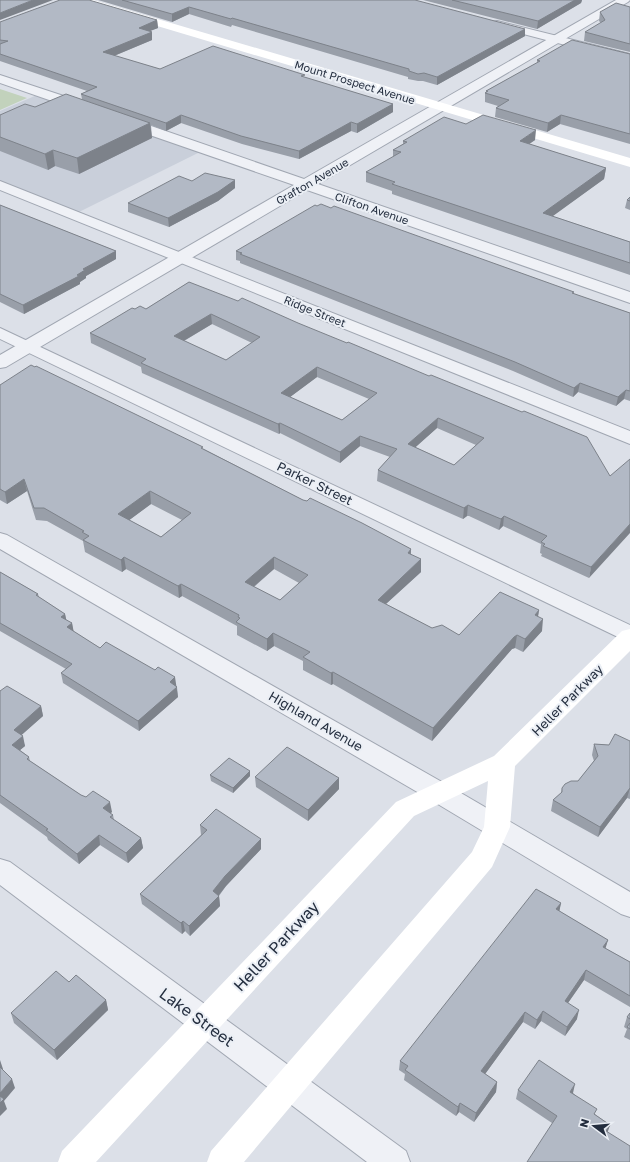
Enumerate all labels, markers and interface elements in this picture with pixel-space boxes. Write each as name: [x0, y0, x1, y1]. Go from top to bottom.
street label: Mount Prospect Avenue: [293, 57, 417, 107]
street label: Grafton Avenue: [273, 155, 351, 207]
street label: Clifton Avenue: [333, 189, 411, 227]
street label: Ridge Street: [282, 293, 348, 329]
street label: Parker Street: [275, 458, 355, 508]
street label: Heller Parkway: [528, 660, 607, 739]
street label: Highland Avenue: [266, 688, 366, 754]
street label: Heller Parkway: [229, 897, 323, 995]
street label: Lake Street: [156, 983, 238, 1051]
north arrow: [574, 1106, 614, 1146]
text: N: [577, 1117, 591, 1129]

